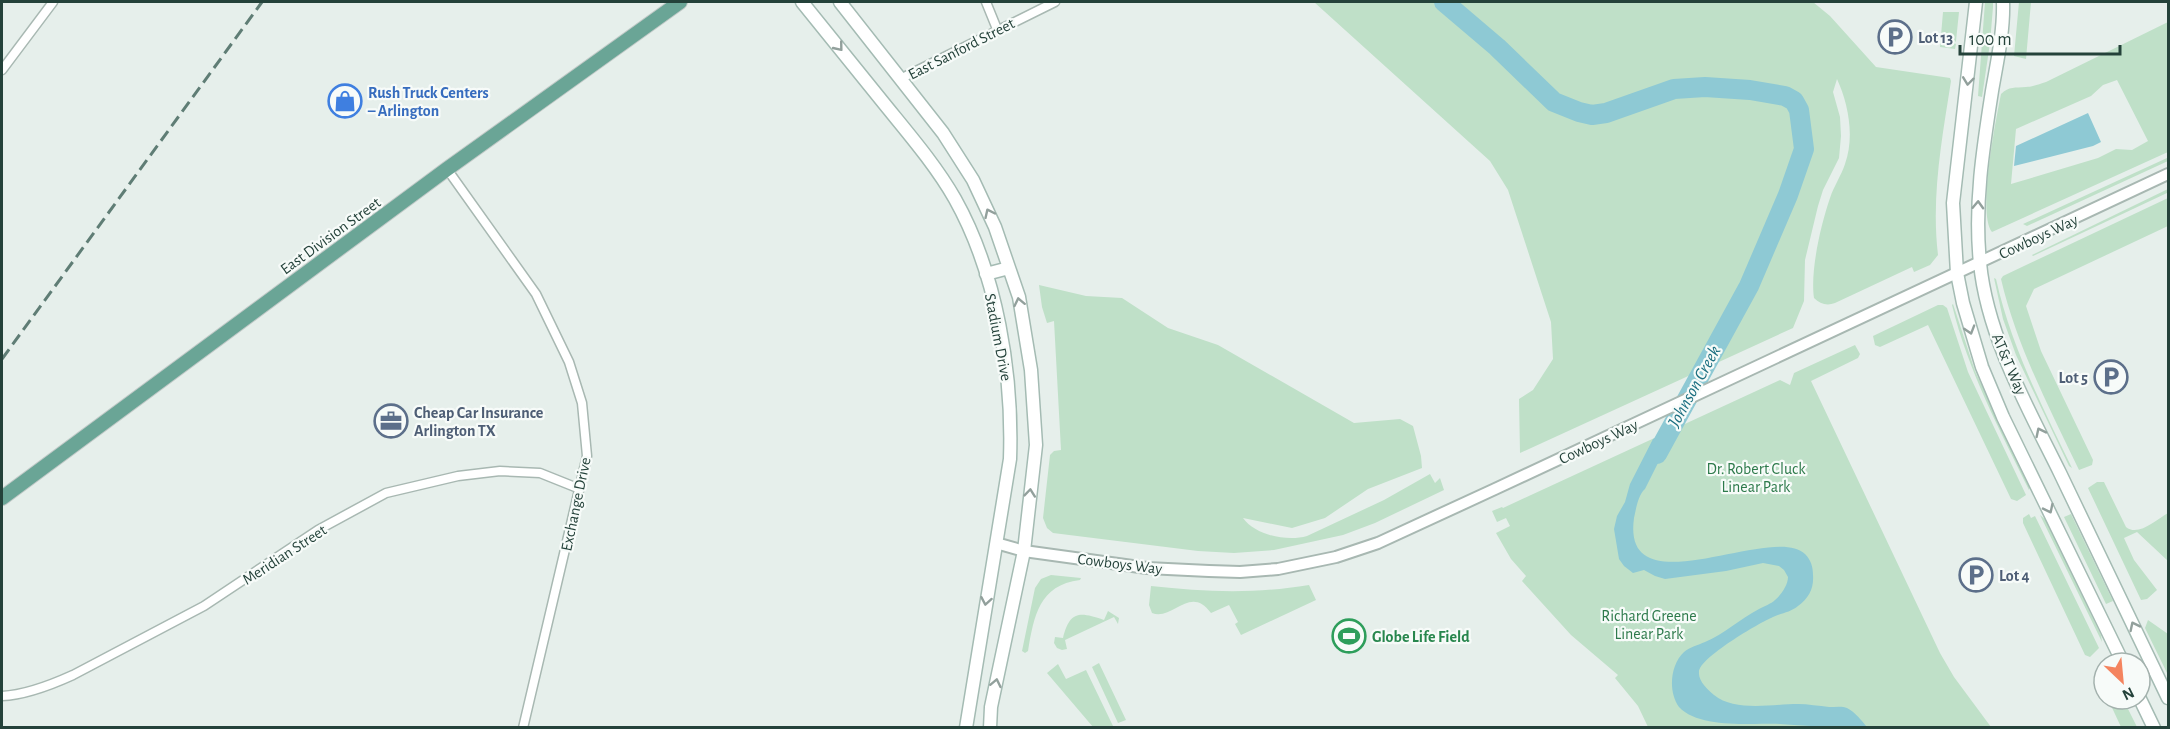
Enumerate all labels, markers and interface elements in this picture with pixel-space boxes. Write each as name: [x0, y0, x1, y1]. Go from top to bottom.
street label: East Sanford Street: [906, 15, 1017, 83]
scale bar: [1960, 18, 2120, 56]
parking icon: Lot 13: [1877, 19, 1913, 55]
place label: Lot 13: [1918, 30, 1953, 46]
text: 100 m: [1969, 31, 2012, 49]
one-way arrow: [831, 40, 842, 51]
one-way arrow: [1962, 76, 1974, 85]
shop icon: Rush Truck Centers – Arlington: [327, 83, 363, 119]
place label: Rush Truck Centers – Arlington: [367, 85, 489, 119]
street label: East Division Street: [278, 194, 384, 277]
one-way arrow: [1972, 200, 1985, 209]
one-way arrow: [984, 209, 996, 220]
street label: Cowboys Way: [1996, 212, 2081, 263]
street label: Stadium Drive: [982, 292, 1014, 382]
one-way arrow: [1013, 297, 1026, 307]
one-way arrow: [1963, 324, 1975, 335]
street label: AT&T Way: [1988, 331, 2029, 398]
water label: Johnson Creek: [1665, 343, 1725, 431]
parking icon: Lot 5: [2093, 359, 2129, 395]
place label: Lot 5: [2059, 370, 2088, 386]
office icon: Cheap Car Insurance Arlington TX: [373, 403, 409, 439]
place label: Cheap Car Insurance Arlington TX: [414, 405, 544, 439]
street label: Cowboys Way: [1556, 417, 1641, 468]
one-way arrow: [2035, 427, 2047, 438]
street label: Exchange Drive: [558, 456, 594, 553]
park label: Dr. Robert Cluck Linear Park: [1706, 461, 1806, 495]
one-way arrow: [1024, 488, 1036, 497]
one-way arrow: [2041, 502, 2053, 513]
street label: Meridian Street: [240, 522, 329, 588]
street label: Cowboys Way: [1077, 551, 1163, 578]
parking icon: Lot 4: [1958, 557, 1994, 593]
place label: Lot 4: [1999, 568, 2030, 584]
one-way arrow: [980, 596, 993, 606]
park label: Richard Greene Linear Park: [1601, 608, 1697, 642]
sports icon: Globe Life Field: [1331, 618, 1367, 654]
one-way arrow: [2129, 621, 2141, 632]
place label: Globe Life Field: [1372, 629, 1470, 645]
north arrow: [2092, 651, 2152, 711]
one-way arrow: [989, 678, 1002, 688]
text: N: [2120, 684, 2137, 703]

